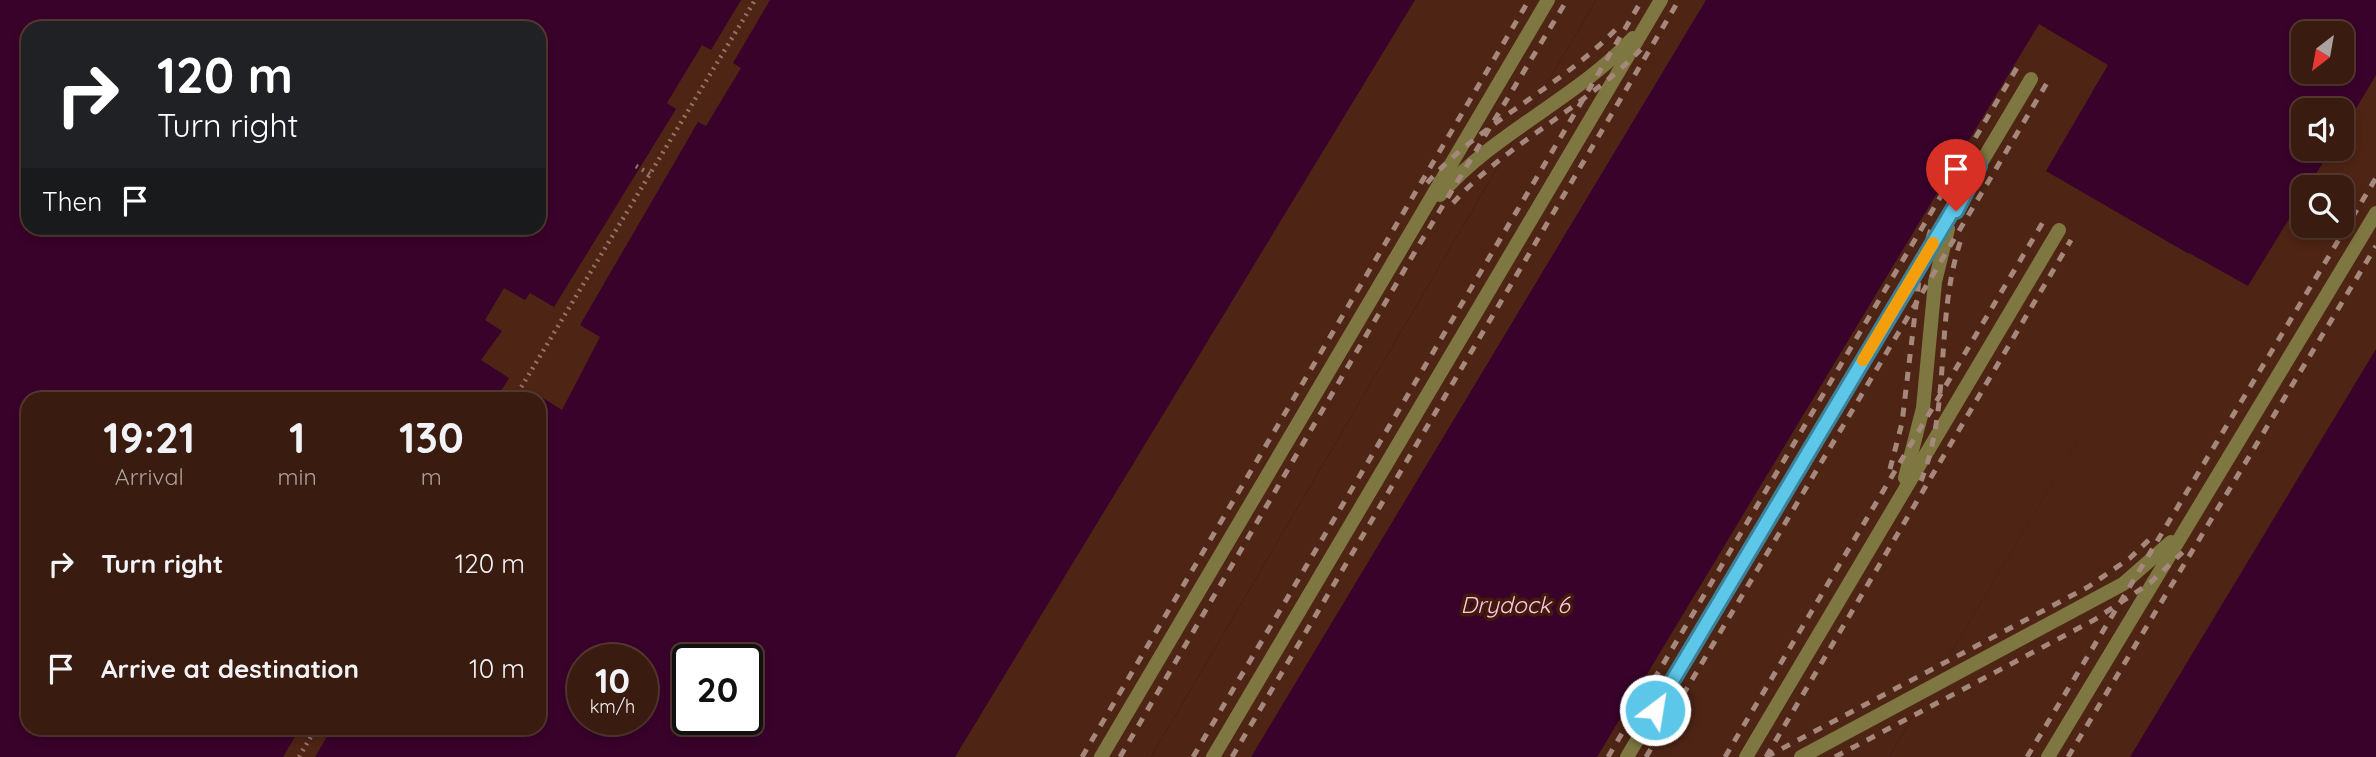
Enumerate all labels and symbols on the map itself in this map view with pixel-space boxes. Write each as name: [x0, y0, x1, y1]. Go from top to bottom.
north arrow: [2291, 21, 2354, 84]
pin: [1926, 139, 1986, 211]
water label: Drydock 6: [1460, 590, 1571, 619]
speed limit sign: 20: [672, 644, 763, 735]
position arrow: [1618, 673, 1692, 747]

